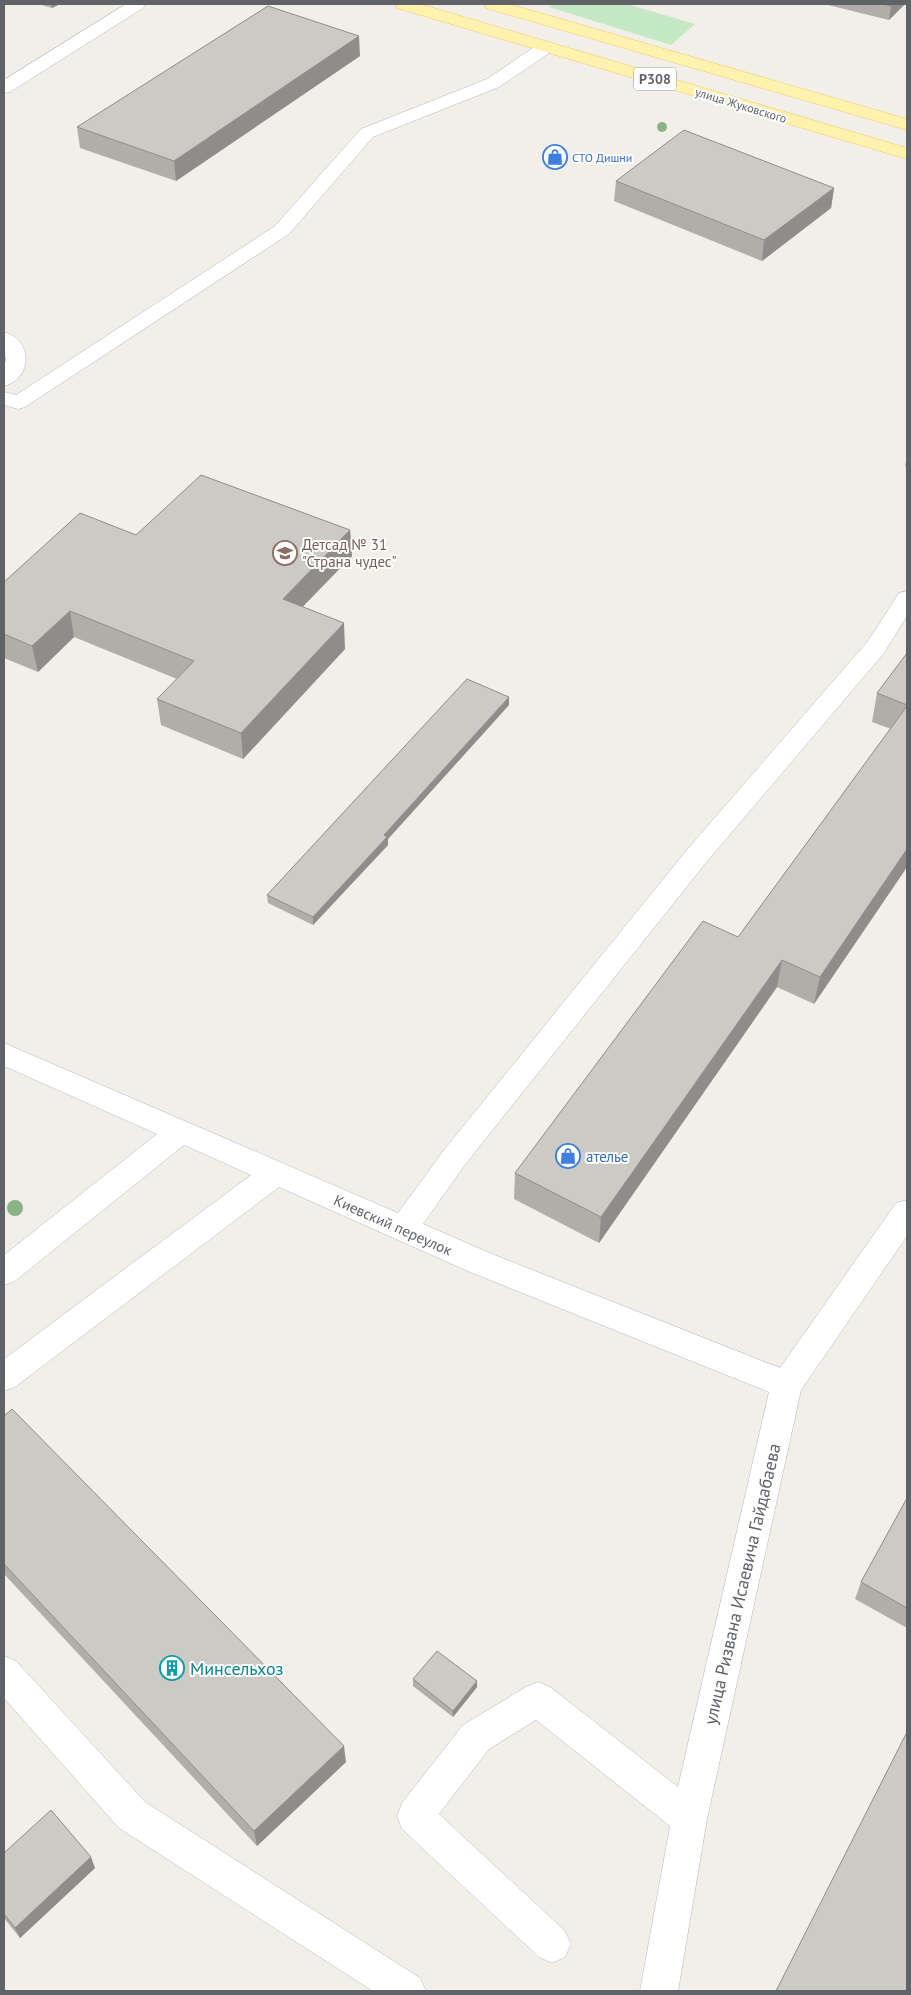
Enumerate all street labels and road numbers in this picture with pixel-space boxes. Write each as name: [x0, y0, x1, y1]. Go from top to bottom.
road number: P308: [634, 68, 676, 90]
street label: улица Жуковского: [693, 84, 789, 126]
street label: Киевский переулок: [331, 1190, 456, 1260]
street label: улица Ризвана Исаевича Гайдабаева: [698, 1441, 786, 1727]

